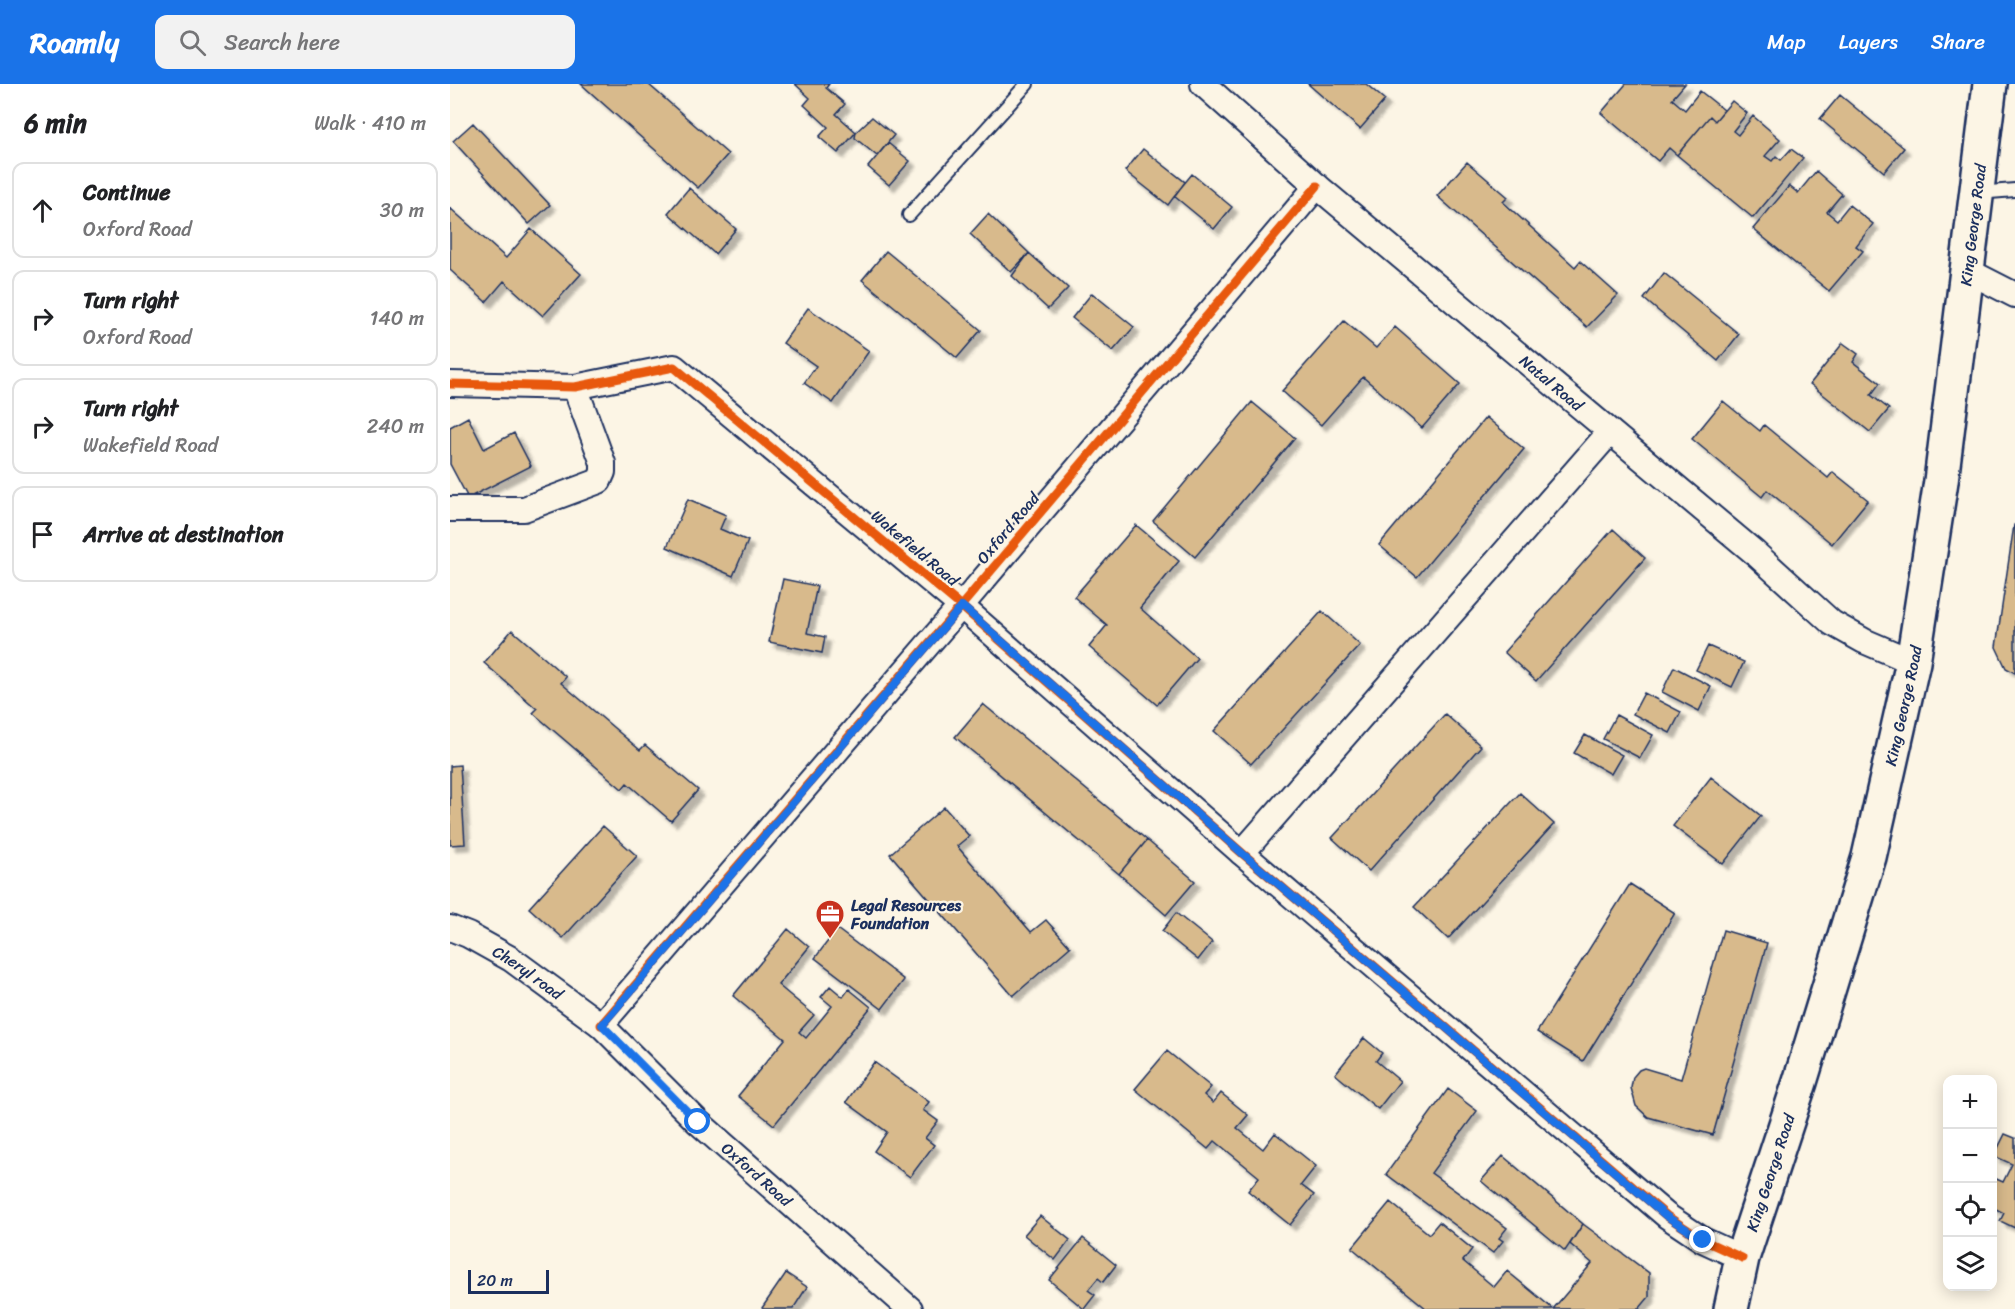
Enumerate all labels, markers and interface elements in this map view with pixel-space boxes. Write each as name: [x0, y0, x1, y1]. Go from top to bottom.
search box: [155, 15, 575, 69]
text: Roamly: [30, 18, 119, 67]
text: Search here: [224, 23, 340, 62]
text: Map: [1767, 23, 1806, 61]
text: Layers: [1839, 23, 1898, 61]
text: Share: [1931, 23, 1985, 61]
icon: search: [176, 26, 209, 59]
text: 6 min: [24, 100, 87, 146]
text: Walk · 410 m: [314, 106, 426, 141]
street label: King George Road: [1951, 161, 1995, 287]
text: Continue: [83, 173, 171, 212]
text: 30 m: [380, 193, 424, 228]
icon: ahead: [26, 194, 59, 227]
text: Oxford Road: [83, 212, 192, 247]
text: Turn right: [83, 281, 178, 320]
text: 140 m: [370, 301, 424, 336]
icon: right: [26, 302, 59, 335]
text: Oxford Road: [83, 320, 192, 355]
street label: Natal Road: [1513, 347, 1592, 419]
text: Turn right: [83, 389, 178, 428]
text: 240 m: [367, 409, 424, 444]
icon: right: [26, 410, 59, 443]
text: Wakefield Road: [83, 428, 218, 463]
street label: Oxford Road: [969, 484, 1048, 571]
street label: Wakefield Road: [864, 502, 967, 595]
text: Arrive at destination: [83, 515, 284, 554]
icon: arrive: [26, 518, 59, 551]
street label: King George Road: [1876, 642, 1930, 769]
place label: Legal Resources Foundation: [850, 891, 961, 938]
office icon: Legal Resources Foundation: [814, 898, 846, 940]
street label: Cheryl road: [487, 937, 571, 1008]
map controls: [1943, 1075, 1997, 1291]
button: +: [1943, 1075, 1997, 1129]
route start: [684, 1108, 710, 1134]
street label: King George Road: [1737, 1108, 1804, 1235]
button: −: [1943, 1129, 1997, 1183]
street label: Oxford Road: [715, 1134, 800, 1215]
button: locate: [1943, 1183, 1997, 1237]
route end: [1689, 1226, 1715, 1252]
button: layers: [1943, 1237, 1997, 1291]
text: 20 m: [477, 1266, 513, 1295]
scale bar: [468, 1267, 549, 1294]

